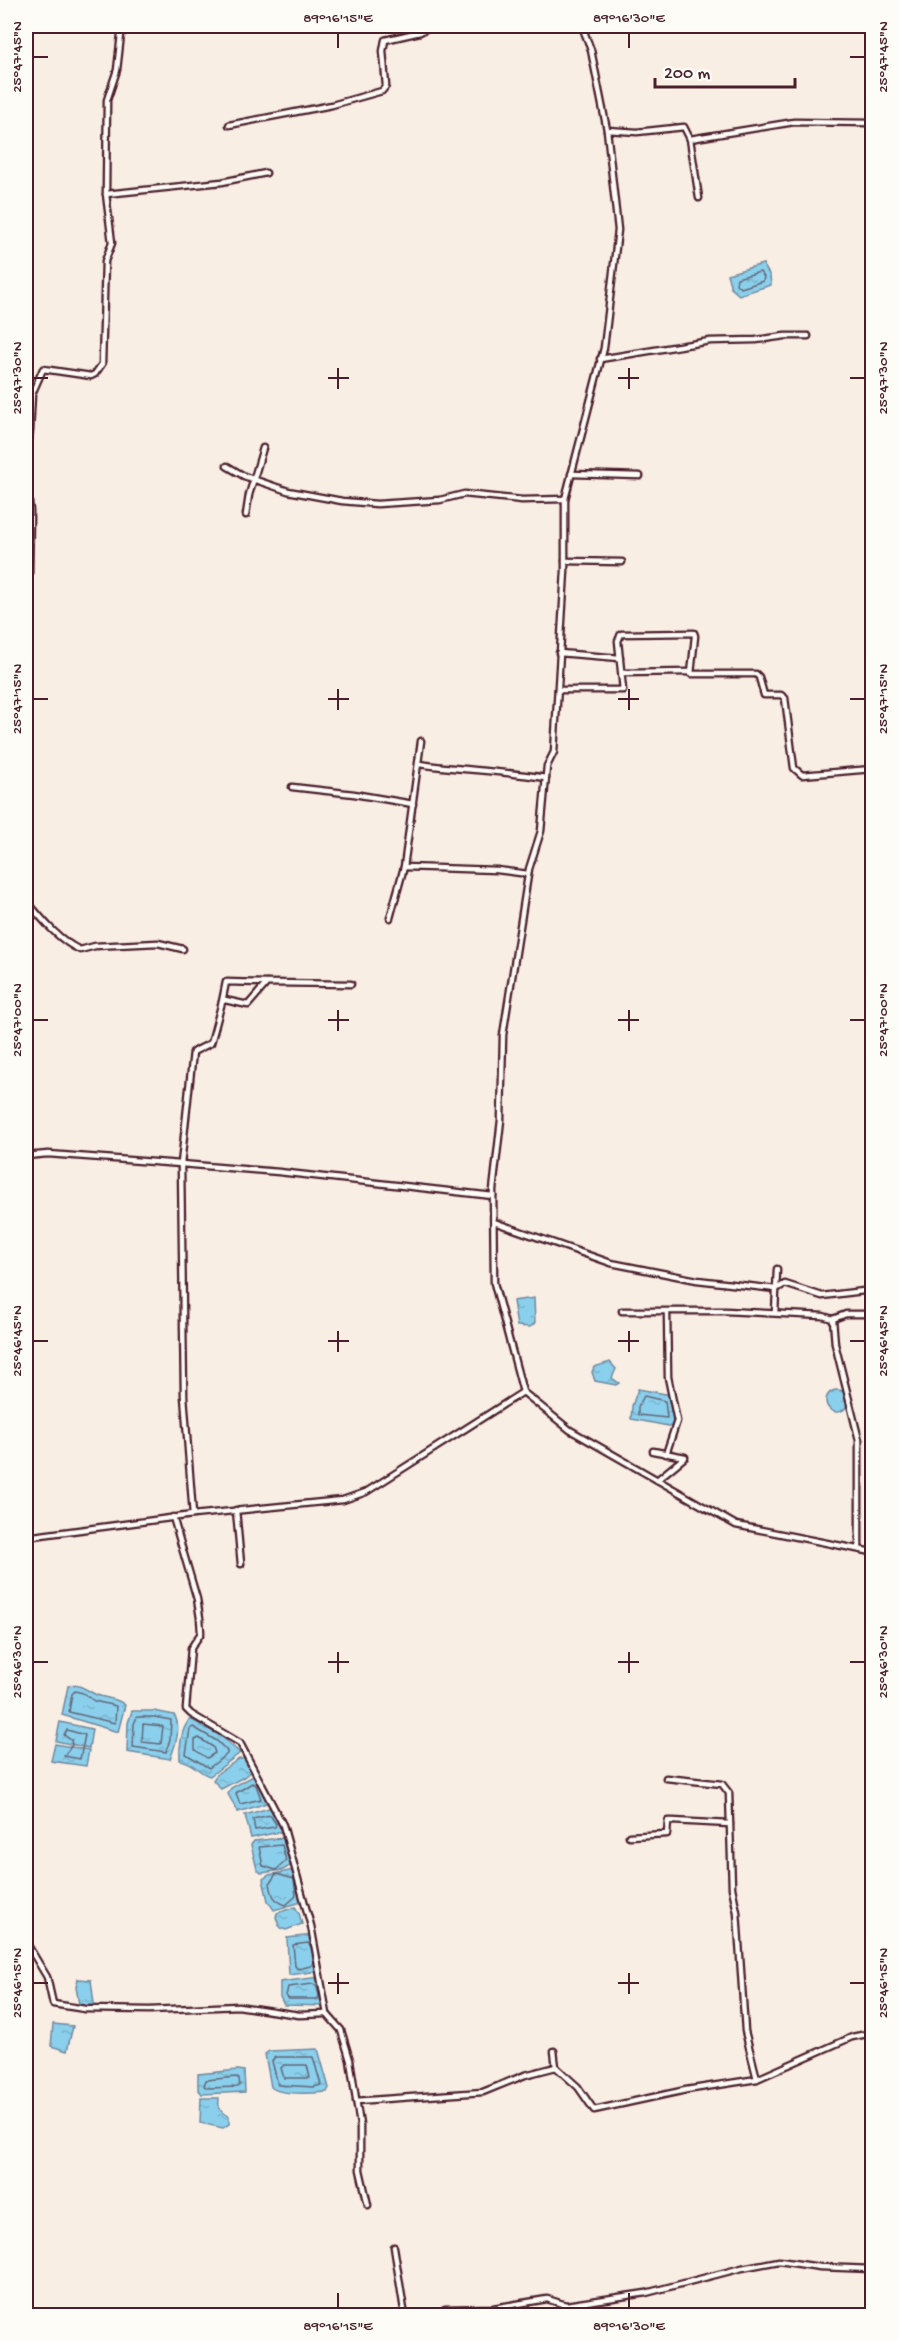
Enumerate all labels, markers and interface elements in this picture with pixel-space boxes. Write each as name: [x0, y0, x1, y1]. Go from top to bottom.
text: 89°16'15"E: [303, 10, 373, 28]
text: 89°16'30"E: [593, 10, 666, 28]
text: 25°47'45"N: [9, 21, 27, 93]
text: 25°47'45"N: [875, 21, 893, 93]
scale bar: [655, 51, 794, 89]
text: 200 m: [664, 64, 711, 85]
text: 25°47'30"N: [9, 341, 27, 415]
text: 25°47'30"N: [875, 341, 893, 415]
text: 25°47'15"N: [9, 663, 27, 734]
text: 25°47'15"N: [875, 663, 893, 734]
text: 25°47'00"N: [9, 983, 27, 1057]
text: 25°47'00"N: [875, 983, 893, 1057]
text: 25°46'45"N: [9, 1305, 27, 1377]
text: 25°46'45"N: [875, 1305, 893, 1377]
text: 25°46'30"N: [9, 1625, 27, 1698]
text: 25°46'30"N: [875, 1625, 893, 1698]
text: 25°46'15"N: [9, 1948, 27, 2018]
text: 25°46'15"N: [875, 1948, 893, 2018]
text: 89°16'15"E: [303, 2318, 373, 2336]
text: 89°16'30"E: [593, 2318, 666, 2336]

